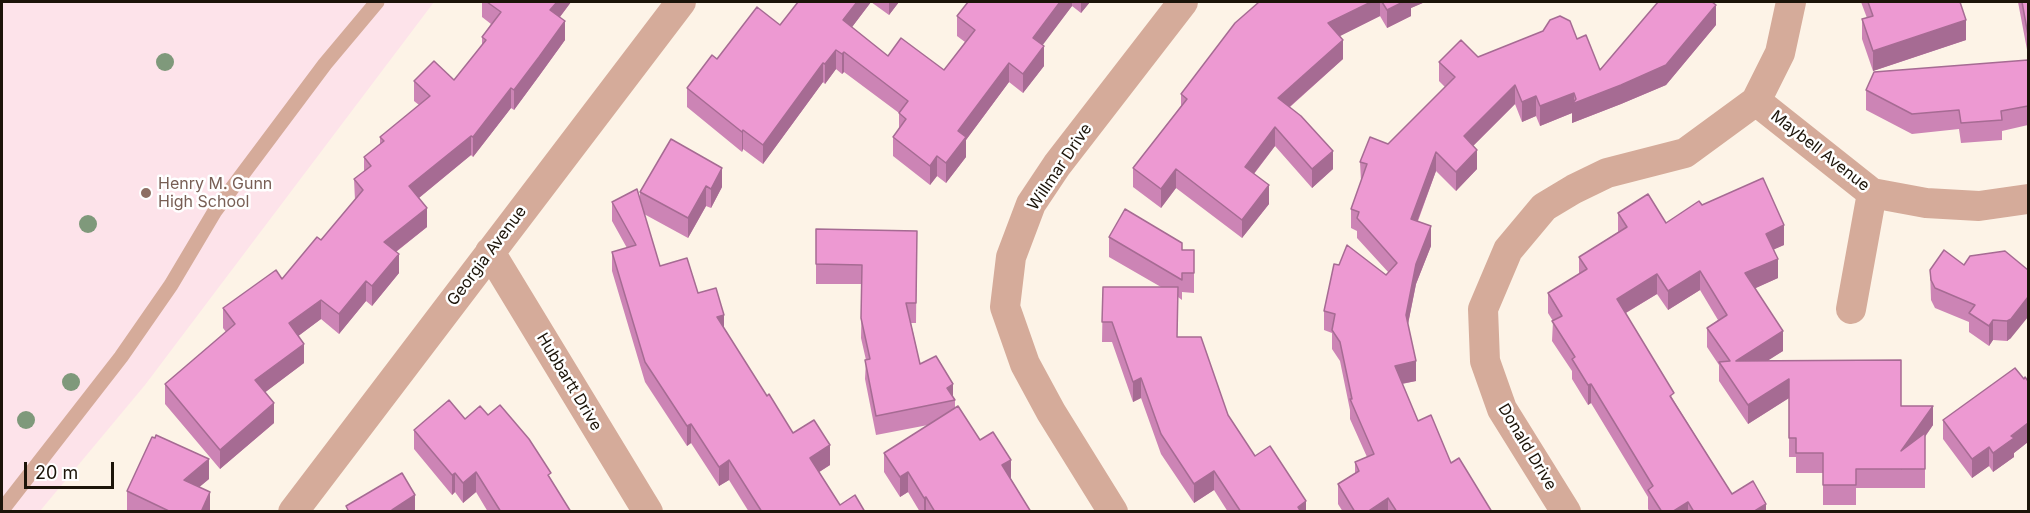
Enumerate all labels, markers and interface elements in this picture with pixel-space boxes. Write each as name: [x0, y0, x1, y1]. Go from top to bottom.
street label: Maybell Avenue: [1767, 107, 1873, 195]
street label: Willmar Drive: [1024, 120, 1096, 214]
place label: Henry M. Gunn High School: [158, 174, 272, 212]
marker: Henry M. Gunn High School: [139, 186, 153, 200]
street label: Georgia Avenue: [443, 202, 531, 310]
street label: Hubbartt Drive: [532, 330, 606, 434]
street label: Donald Drive: [1494, 400, 1560, 494]
scale bar: [27, 450, 117, 488]
text: 20 m: [35, 462, 78, 483]

